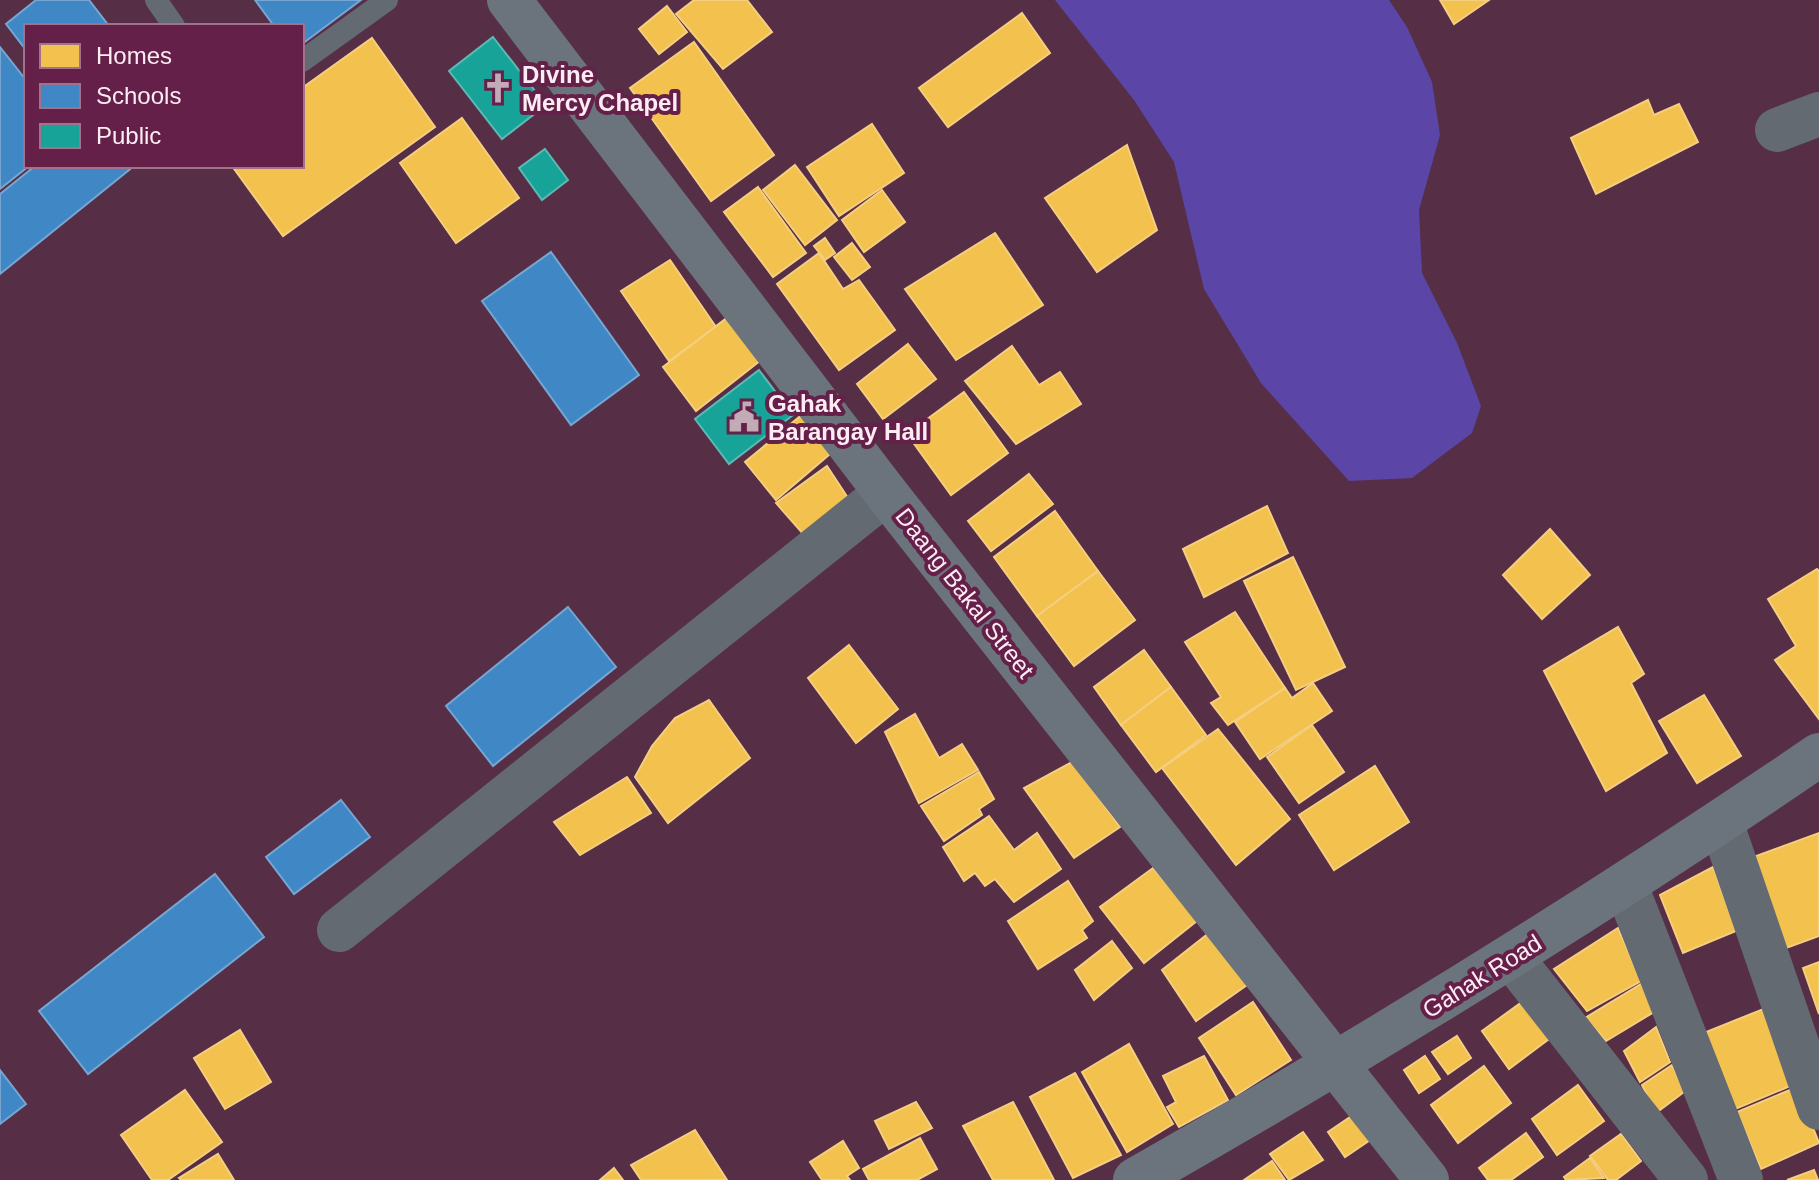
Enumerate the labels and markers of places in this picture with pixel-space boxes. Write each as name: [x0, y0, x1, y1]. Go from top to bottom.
place label: Divine Mercy Chapel: [522, 61, 678, 116]
church icon: Divine Mercy Chapel: [481, 71, 515, 105]
place label: Gahak Barangay Hall: [768, 390, 928, 445]
public building icon: Gahak Barangay Hall: [727, 400, 761, 434]

